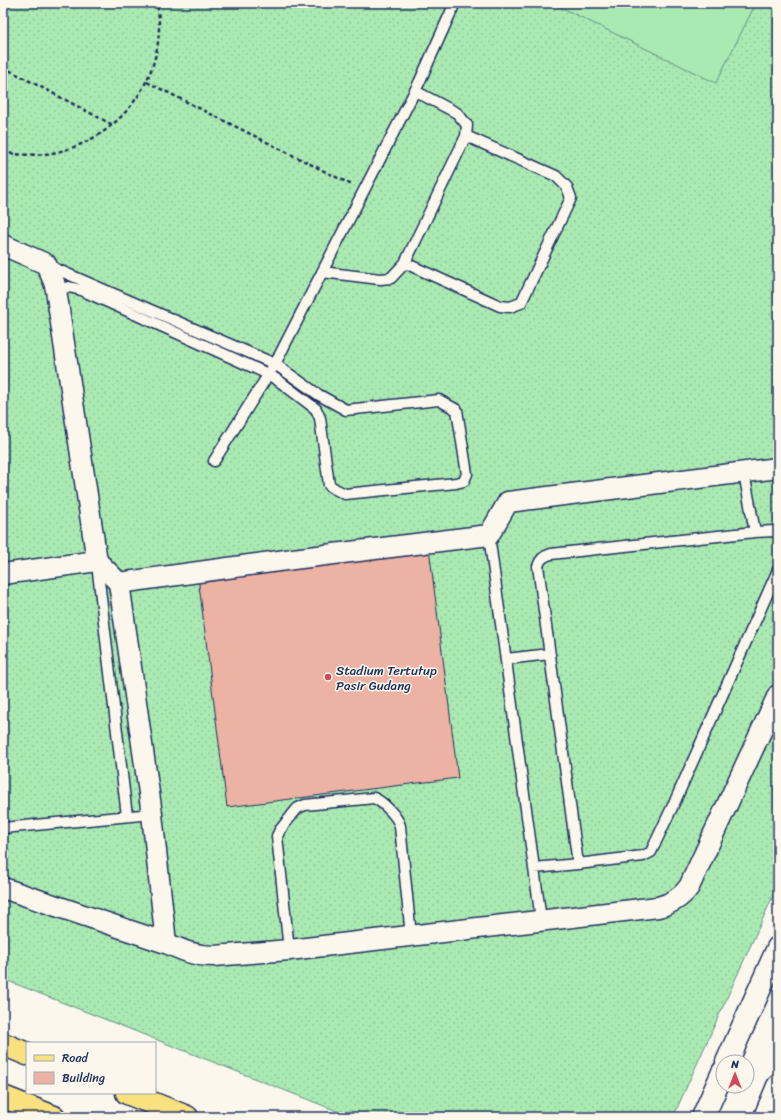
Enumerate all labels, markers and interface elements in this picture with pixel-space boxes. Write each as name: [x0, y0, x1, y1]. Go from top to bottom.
place label: Stadium Tertutup Pasir Gudang: [336, 659, 437, 697]
marker: Stadium Tertutup Pasir Gudang: [323, 672, 333, 682]
legend: [26, 1042, 156, 1094]
text: Road: [62, 1047, 89, 1069]
north arrow: [715, 1054, 755, 1094]
text: N: [730, 1055, 739, 1074]
text: Building: [62, 1067, 105, 1089]

